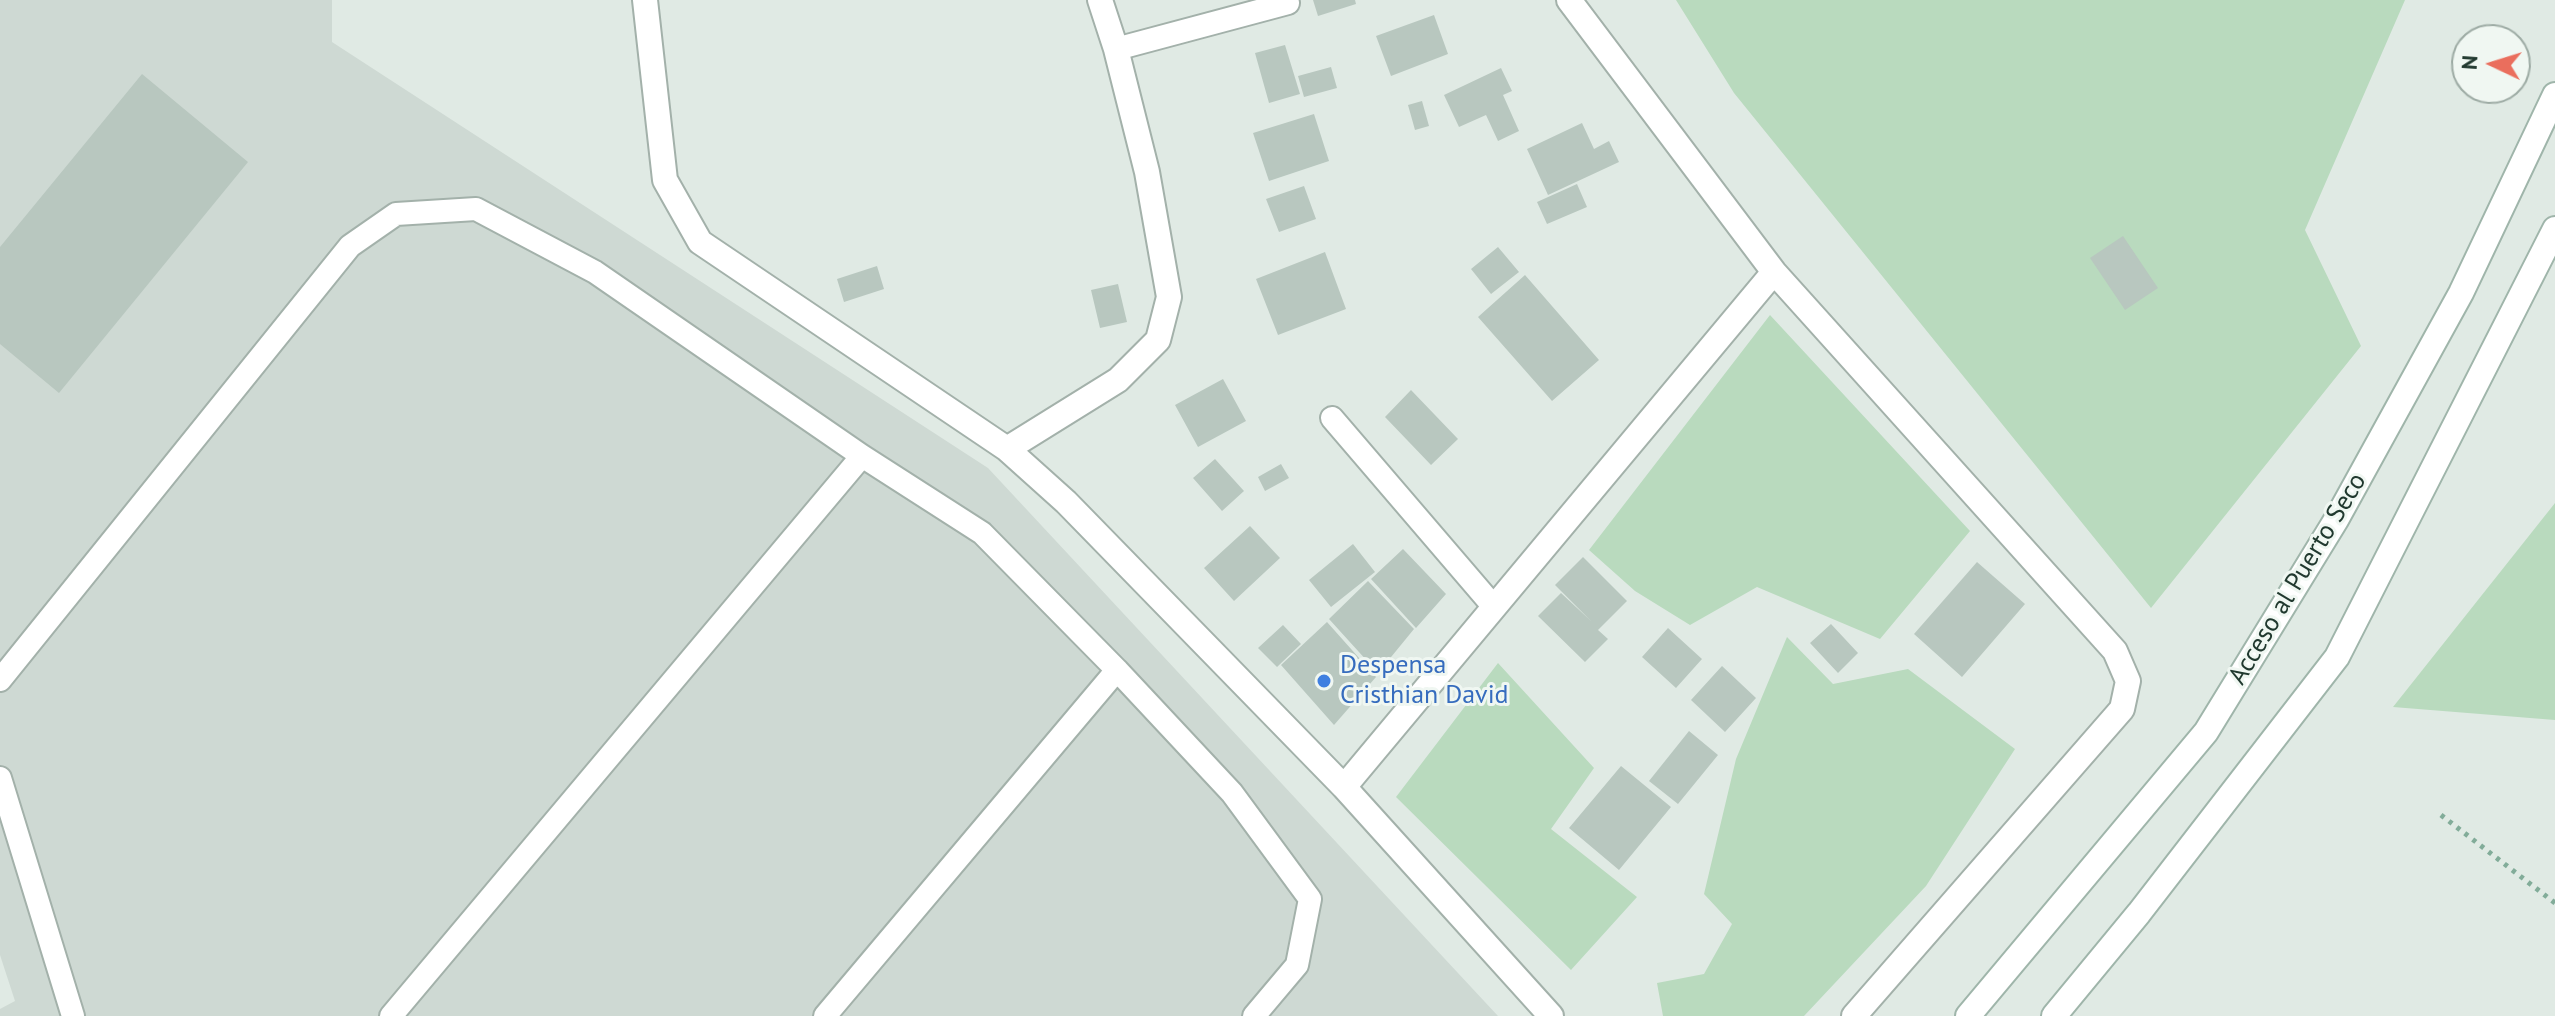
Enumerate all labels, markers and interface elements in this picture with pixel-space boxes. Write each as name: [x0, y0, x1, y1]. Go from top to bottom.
north arrow: [2451, 24, 2531, 104]
text: N: [2455, 54, 2484, 71]
street label: Acceso al Puerto Seco: [2223, 468, 2373, 690]
place label: Despensa Cristhian David: [1340, 650, 1509, 712]
marker: Despensa Cristhian David: [1315, 672, 1333, 690]

